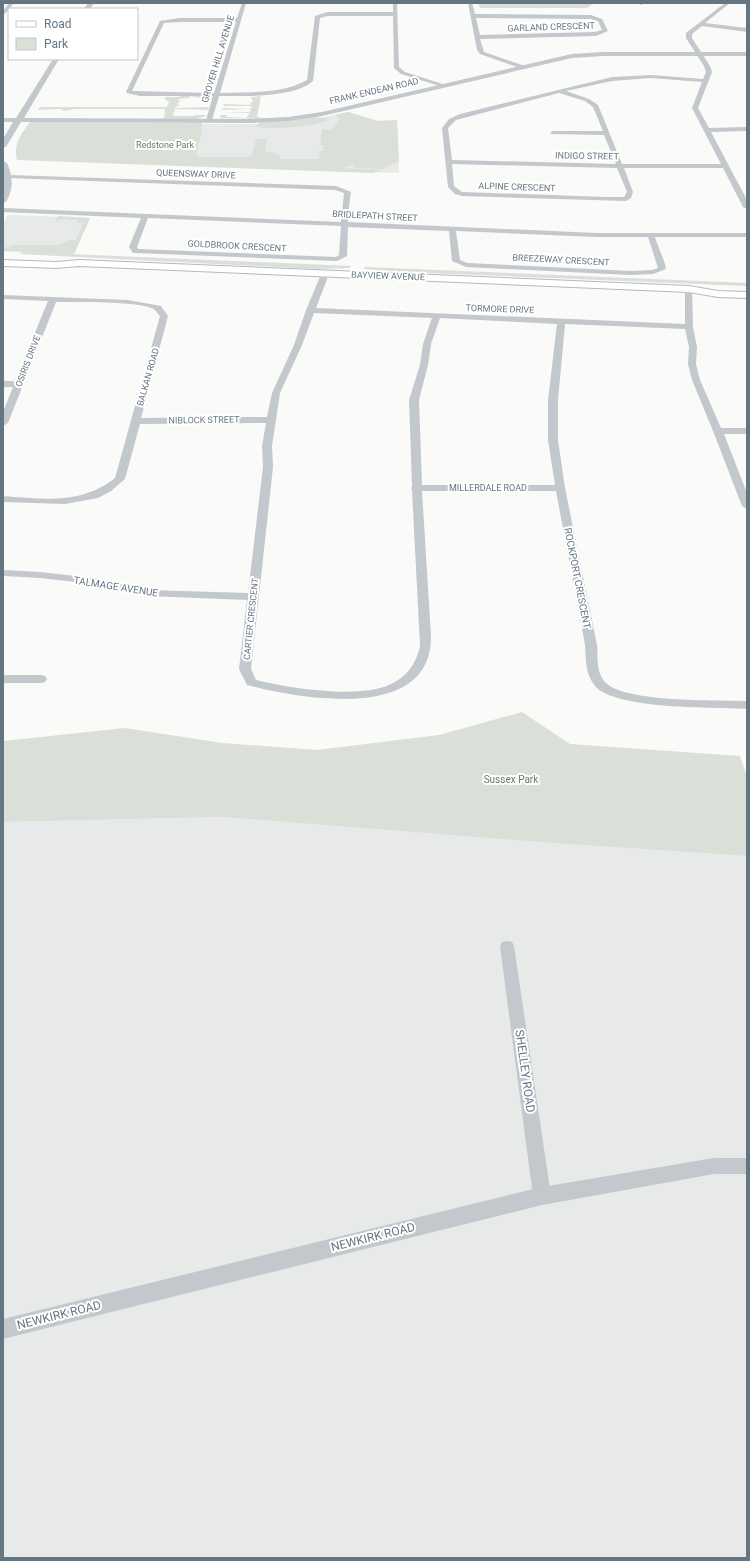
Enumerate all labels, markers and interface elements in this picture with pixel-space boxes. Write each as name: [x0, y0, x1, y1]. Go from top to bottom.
legend: [8, 8, 138, 60]
street label: GROVER HILL AVENUE: [200, 14, 236, 104]
text: Road: [44, 17, 72, 31]
street label: GARLAND CRESCENT: [507, 20, 595, 34]
text: Park: [44, 37, 69, 51]
street label: FRANK ENDEAN ROAD: [328, 76, 420, 106]
park label: Redstone Park: [136, 140, 195, 150]
street label: INDIGO STREET: [555, 150, 620, 162]
street label: QUEENSWAY DRIVE: [156, 168, 236, 180]
street label: ALPINE CRESCENT: [478, 181, 556, 193]
street label: BRIDLEPATH STREET: [332, 209, 419, 223]
street label: GOLDBROOK CRESCENT: [187, 238, 287, 254]
street label: BREEZEWAY CRESCENT: [512, 252, 610, 268]
street label: BAYVIEW AVENUE: [351, 270, 425, 282]
street label: TORMORE DRIVE: [466, 303, 534, 315]
street label: OSIRIS DRIVE: [14, 334, 42, 388]
street label: BALKAN ROAD: [135, 347, 161, 407]
street label: NIBLOCK STREET: [168, 414, 240, 426]
street label: MILLERDALE ROAD: [449, 483, 527, 493]
street label: ROCKPORT CRESCENT: [562, 527, 593, 629]
street label: TALMAGE AVENUE: [73, 574, 159, 599]
street label: CARTIER CRESCENT: [242, 577, 260, 660]
park label: Sussex Park: [484, 774, 539, 785]
street label: SHELLEY ROAD: [512, 1029, 538, 1114]
street label: NEWKIRK ROAD: [330, 1220, 417, 1254]
street label: NEWKIRK ROAD: [16, 1298, 103, 1332]

